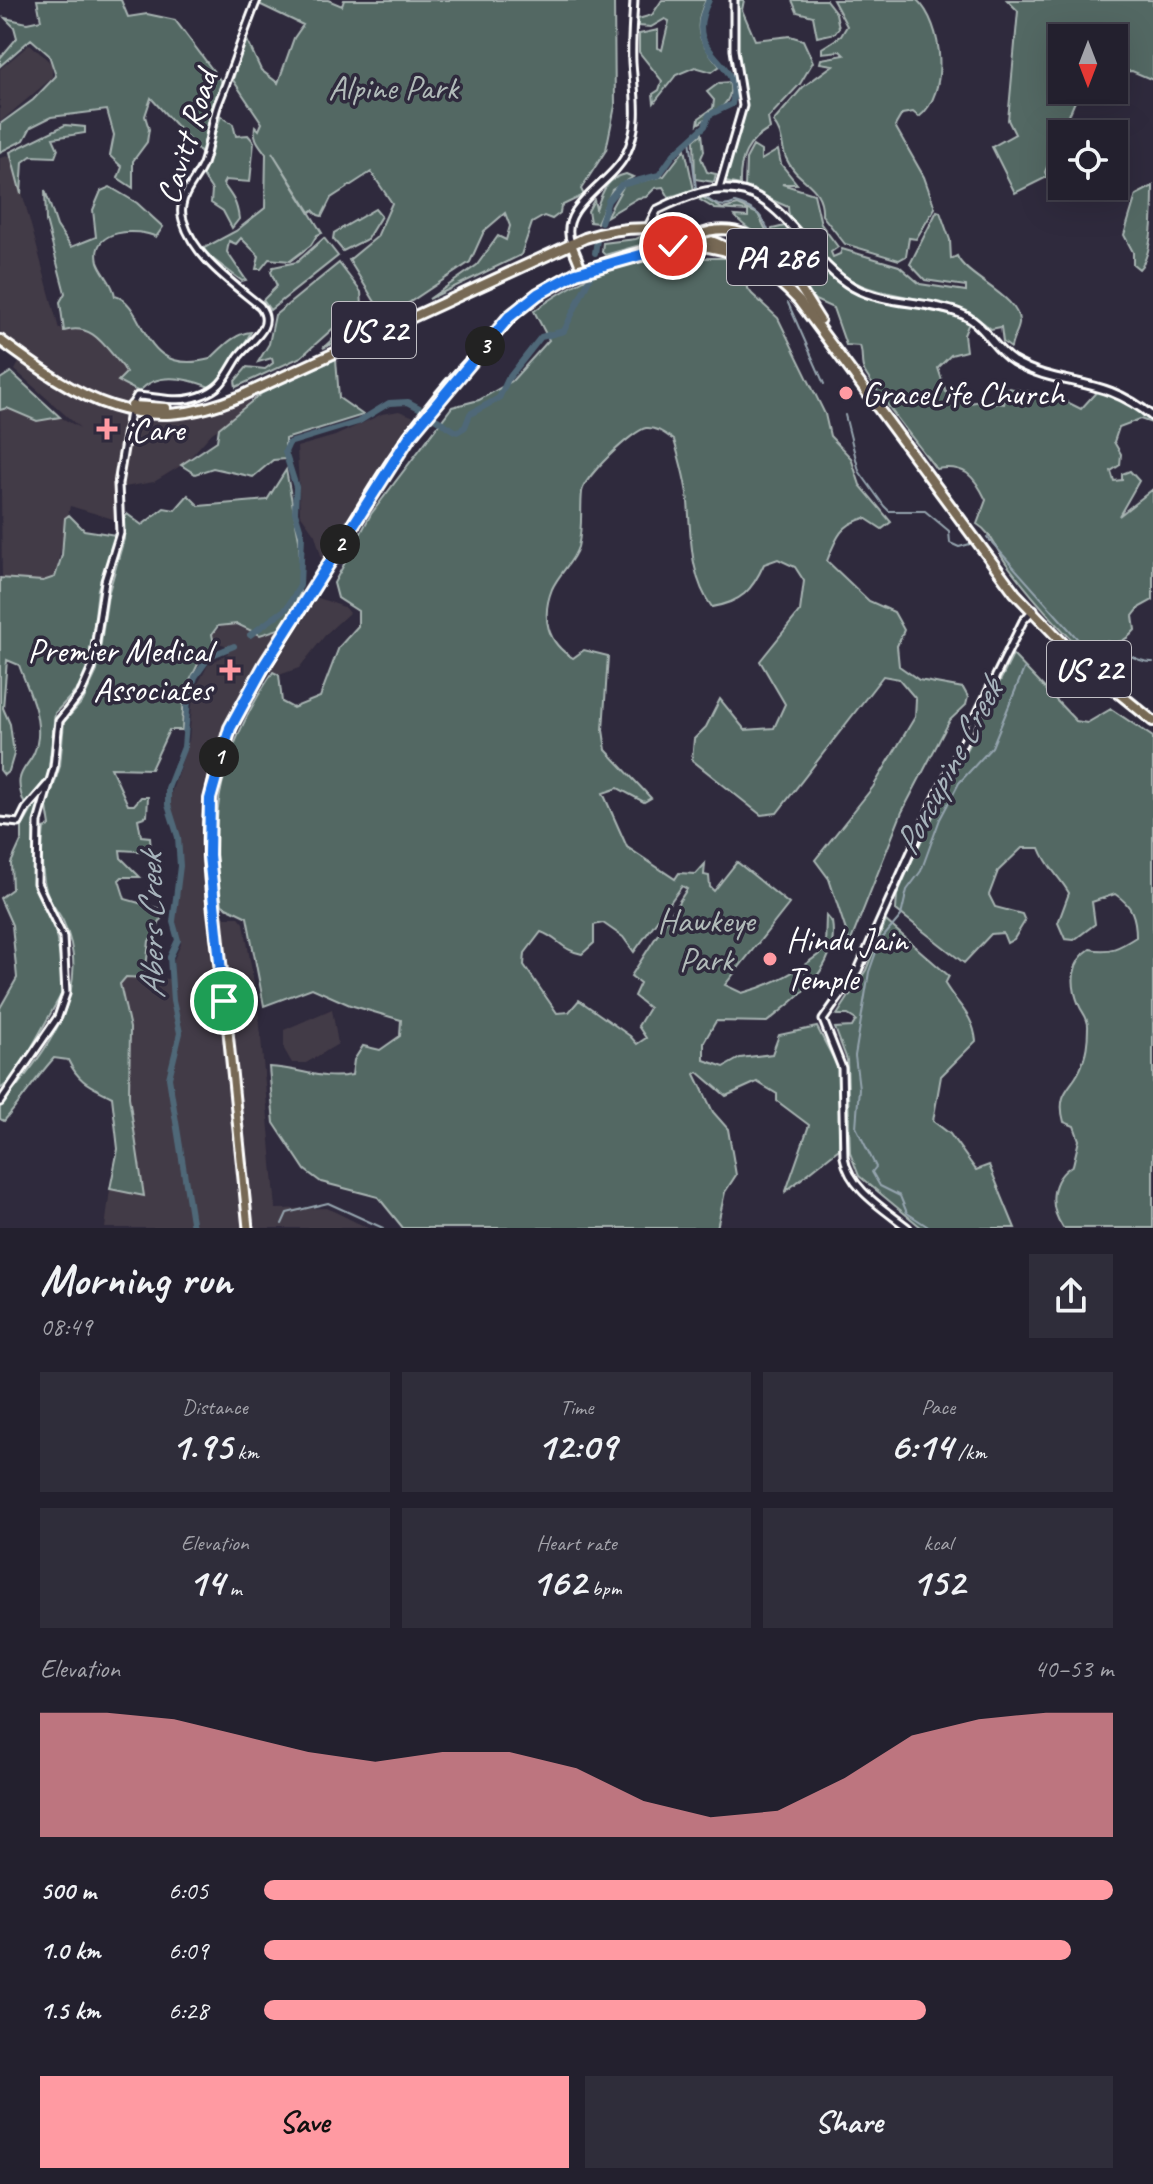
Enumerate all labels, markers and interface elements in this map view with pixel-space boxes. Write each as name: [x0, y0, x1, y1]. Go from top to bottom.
north arrow: [1048, 24, 1128, 104]
map controls: [1048, 24, 1128, 200]
street label: Cavitt Road: [146, 61, 228, 209]
park label: Alpine Park: [328, 66, 460, 109]
button: locate: [1048, 120, 1128, 200]
pin: [639, 212, 707, 280]
icon: check: [651, 224, 695, 268]
road number: PA 286: [727, 229, 827, 285]
road number: US 22: [332, 302, 416, 358]
pin: 3: [465, 326, 505, 366]
text: 3: [480, 332, 490, 360]
place label: GraceLife Church: [862, 372, 1066, 415]
marker: GraceLife Church: [837, 384, 855, 402]
place label: iCare: [125, 408, 186, 451]
marker: iCare: [96, 418, 118, 440]
pin: 2: [320, 524, 360, 564]
text: 2: [335, 530, 345, 558]
place label: Premier Medical Associates: [27, 629, 218, 711]
road number: US 22: [1047, 641, 1131, 697]
marker: Premier Medical Associates: [219, 659, 241, 681]
water label: Porcupine Creek: [883, 666, 1016, 862]
pin: 1: [199, 737, 239, 777]
text: 1: [214, 743, 224, 771]
water label: Abers Creek: [127, 847, 175, 999]
park label: Hawkeye Park: [657, 899, 757, 981]
place label: Hindu Jain Temple: [786, 918, 909, 1000]
marker: Hindu Jain Temple: [761, 950, 779, 968]
pin: [190, 967, 258, 1035]
icon: arrive: [202, 979, 246, 1023]
text: Morning run: [40, 1252, 232, 1307]
button: share: [1029, 1254, 1113, 1338]
text: 08:49: [40, 1310, 92, 1343]
text: Distance: [182, 1393, 248, 1421]
text: Time: [560, 1393, 593, 1421]
text: Pace: [921, 1393, 955, 1421]
text: 1.95: [171, 1421, 232, 1471]
text: 12:09: [537, 1421, 616, 1471]
text: 6:14: [890, 1421, 953, 1471]
text: km: [232, 1438, 259, 1466]
text: /km: [953, 1438, 987, 1466]
text: Elevation: [181, 1529, 249, 1557]
text: Heart rate: [536, 1529, 617, 1557]
text: kcal: [924, 1529, 953, 1557]
text: 14: [188, 1557, 224, 1607]
text: 162: [531, 1557, 586, 1607]
text: 152: [911, 1557, 965, 1607]
text: m: [224, 1574, 242, 1602]
text: bpm: [586, 1574, 622, 1602]
text: Elevation: [40, 1652, 120, 1685]
text: 40–53 m: [1034, 1652, 1113, 1685]
text: 500 m: [40, 1874, 96, 1907]
text: 6:05: [168, 1874, 208, 1907]
text: 1.0 km: [40, 1934, 100, 1967]
text: 6:09: [168, 1934, 208, 1967]
text: 1.5 km: [40, 1994, 100, 2027]
text: 6:28: [168, 1994, 208, 2027]
button: Save: [40, 2076, 569, 2168]
button: Share: [585, 2076, 1113, 2168]

